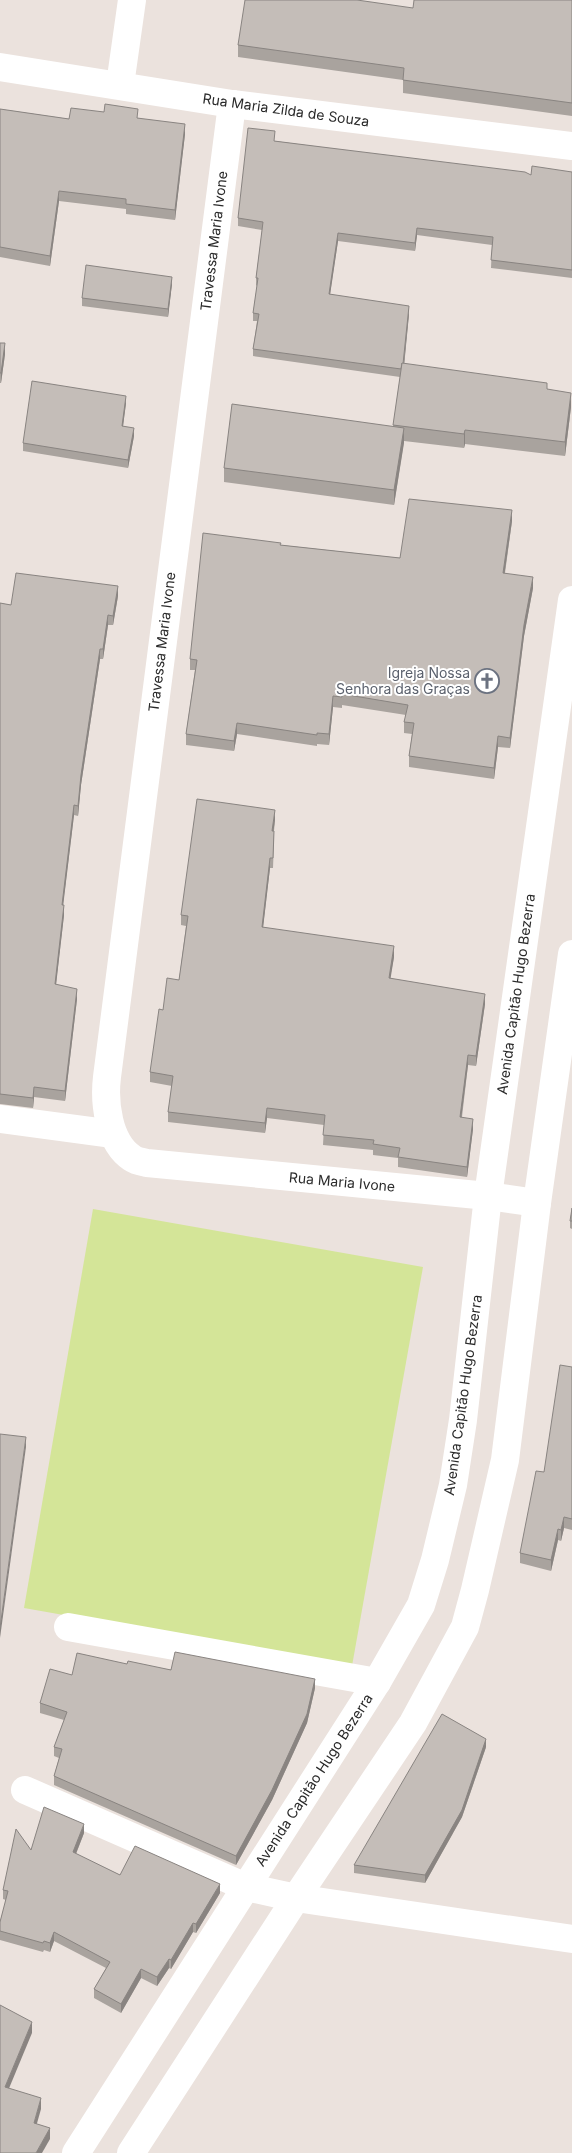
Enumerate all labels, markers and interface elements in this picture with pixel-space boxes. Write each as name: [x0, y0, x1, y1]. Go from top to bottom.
street label: Rua Maria Zilda de Souza: [202, 89, 371, 130]
street label: Travessa Maria Ivone: [196, 170, 231, 312]
street label: Travessa Maria Ivone: [144, 571, 179, 713]
place label: Igreja Nossa Senhora das Graças: [336, 664, 470, 697]
church icon: Igreja Nossa Senhora das Graças: [474, 668, 500, 694]
street label: Avenida Capitão Hugo Bezerra: [493, 893, 538, 1095]
street label: Rua Maria Ivone: [288, 1168, 396, 1195]
street label: Avenida Capitão Hugo Bezerra: [440, 1294, 485, 1496]
street label: Avenida Capitão Hugo Bezerra: [251, 1690, 376, 1869]

